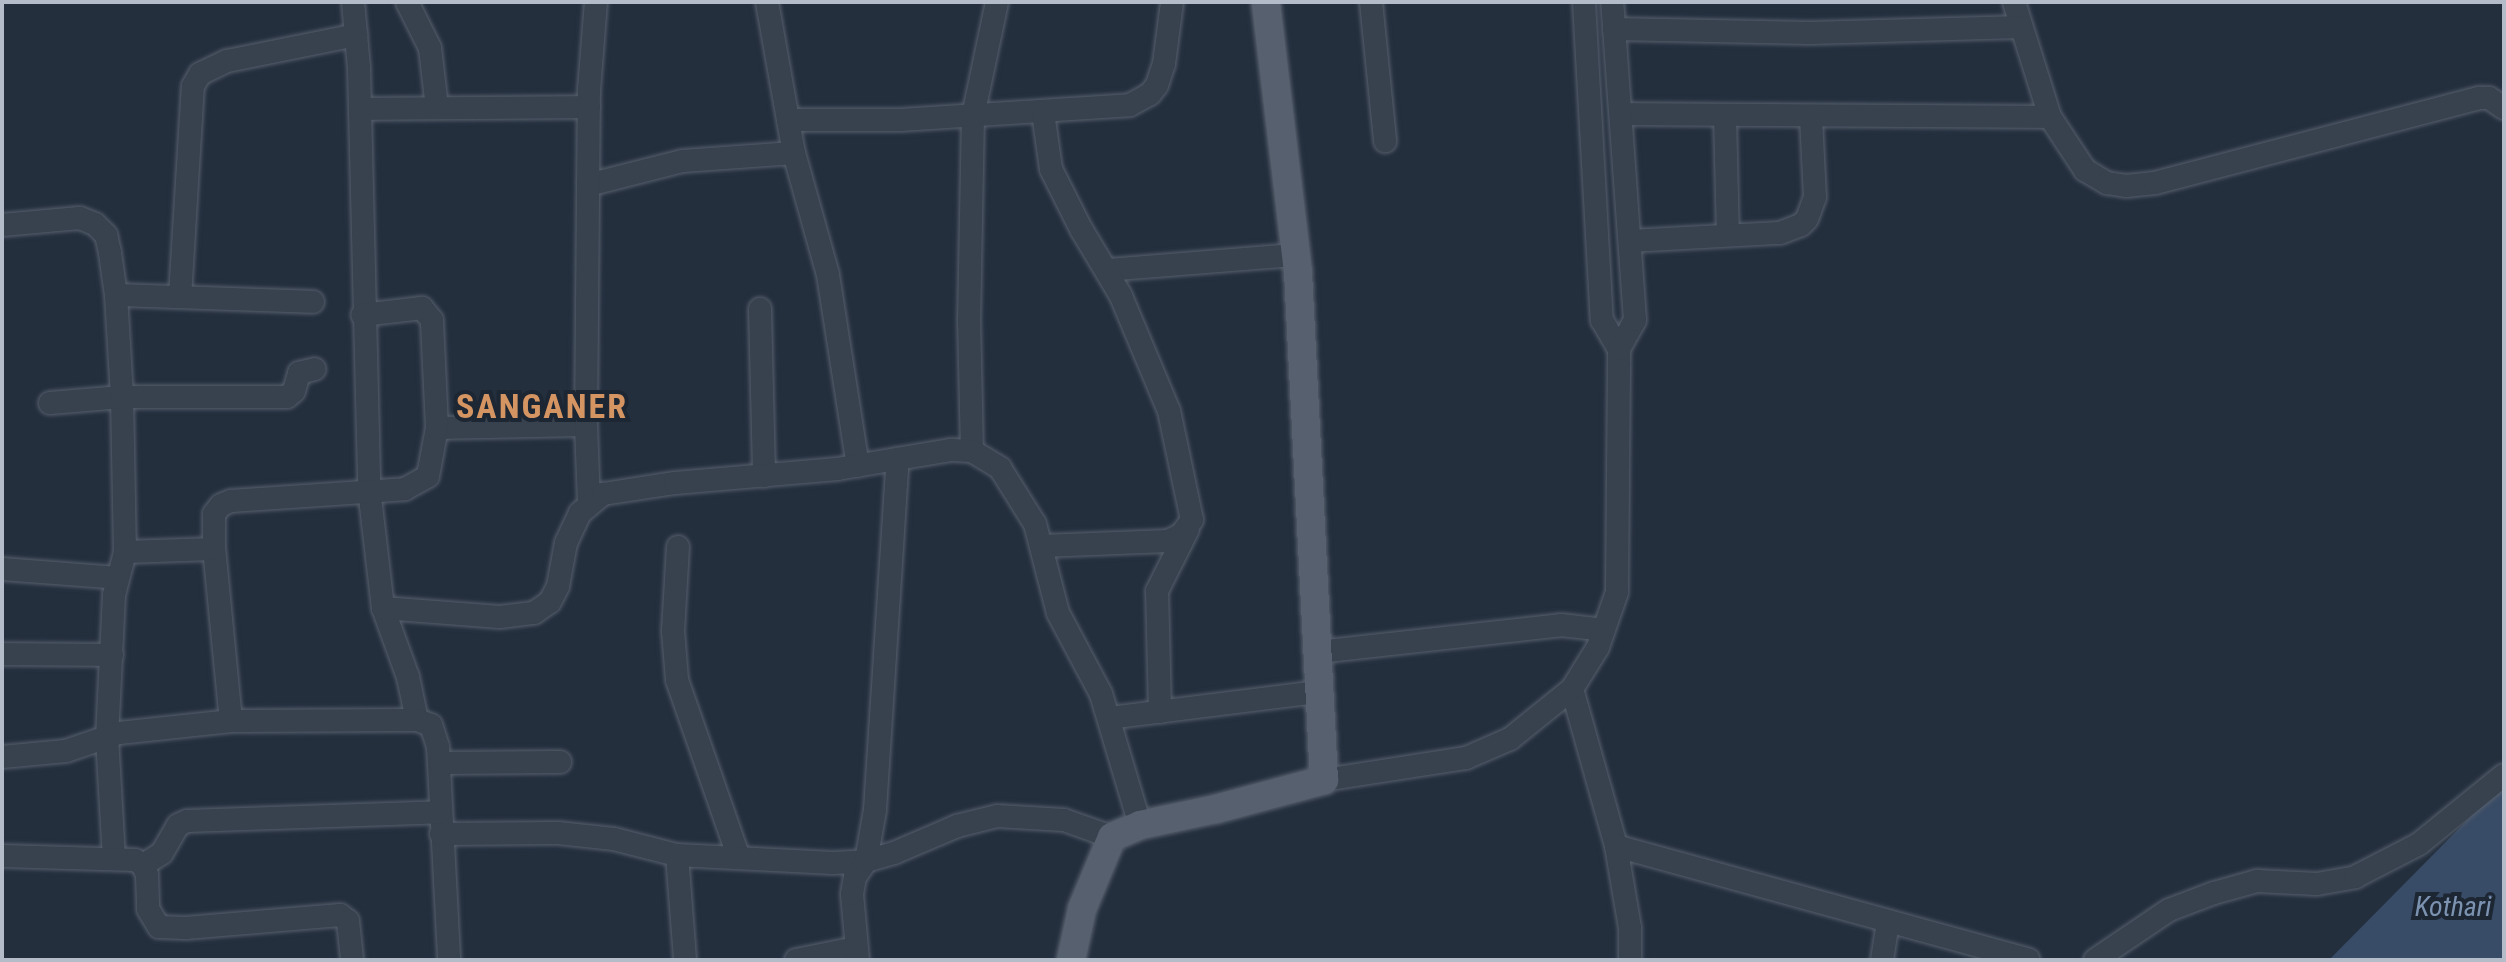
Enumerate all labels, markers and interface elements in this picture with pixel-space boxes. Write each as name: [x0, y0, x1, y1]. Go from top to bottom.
district label: SANGANER: [456, 387, 628, 427]
water label: Kothari: [2415, 890, 2491, 924]

